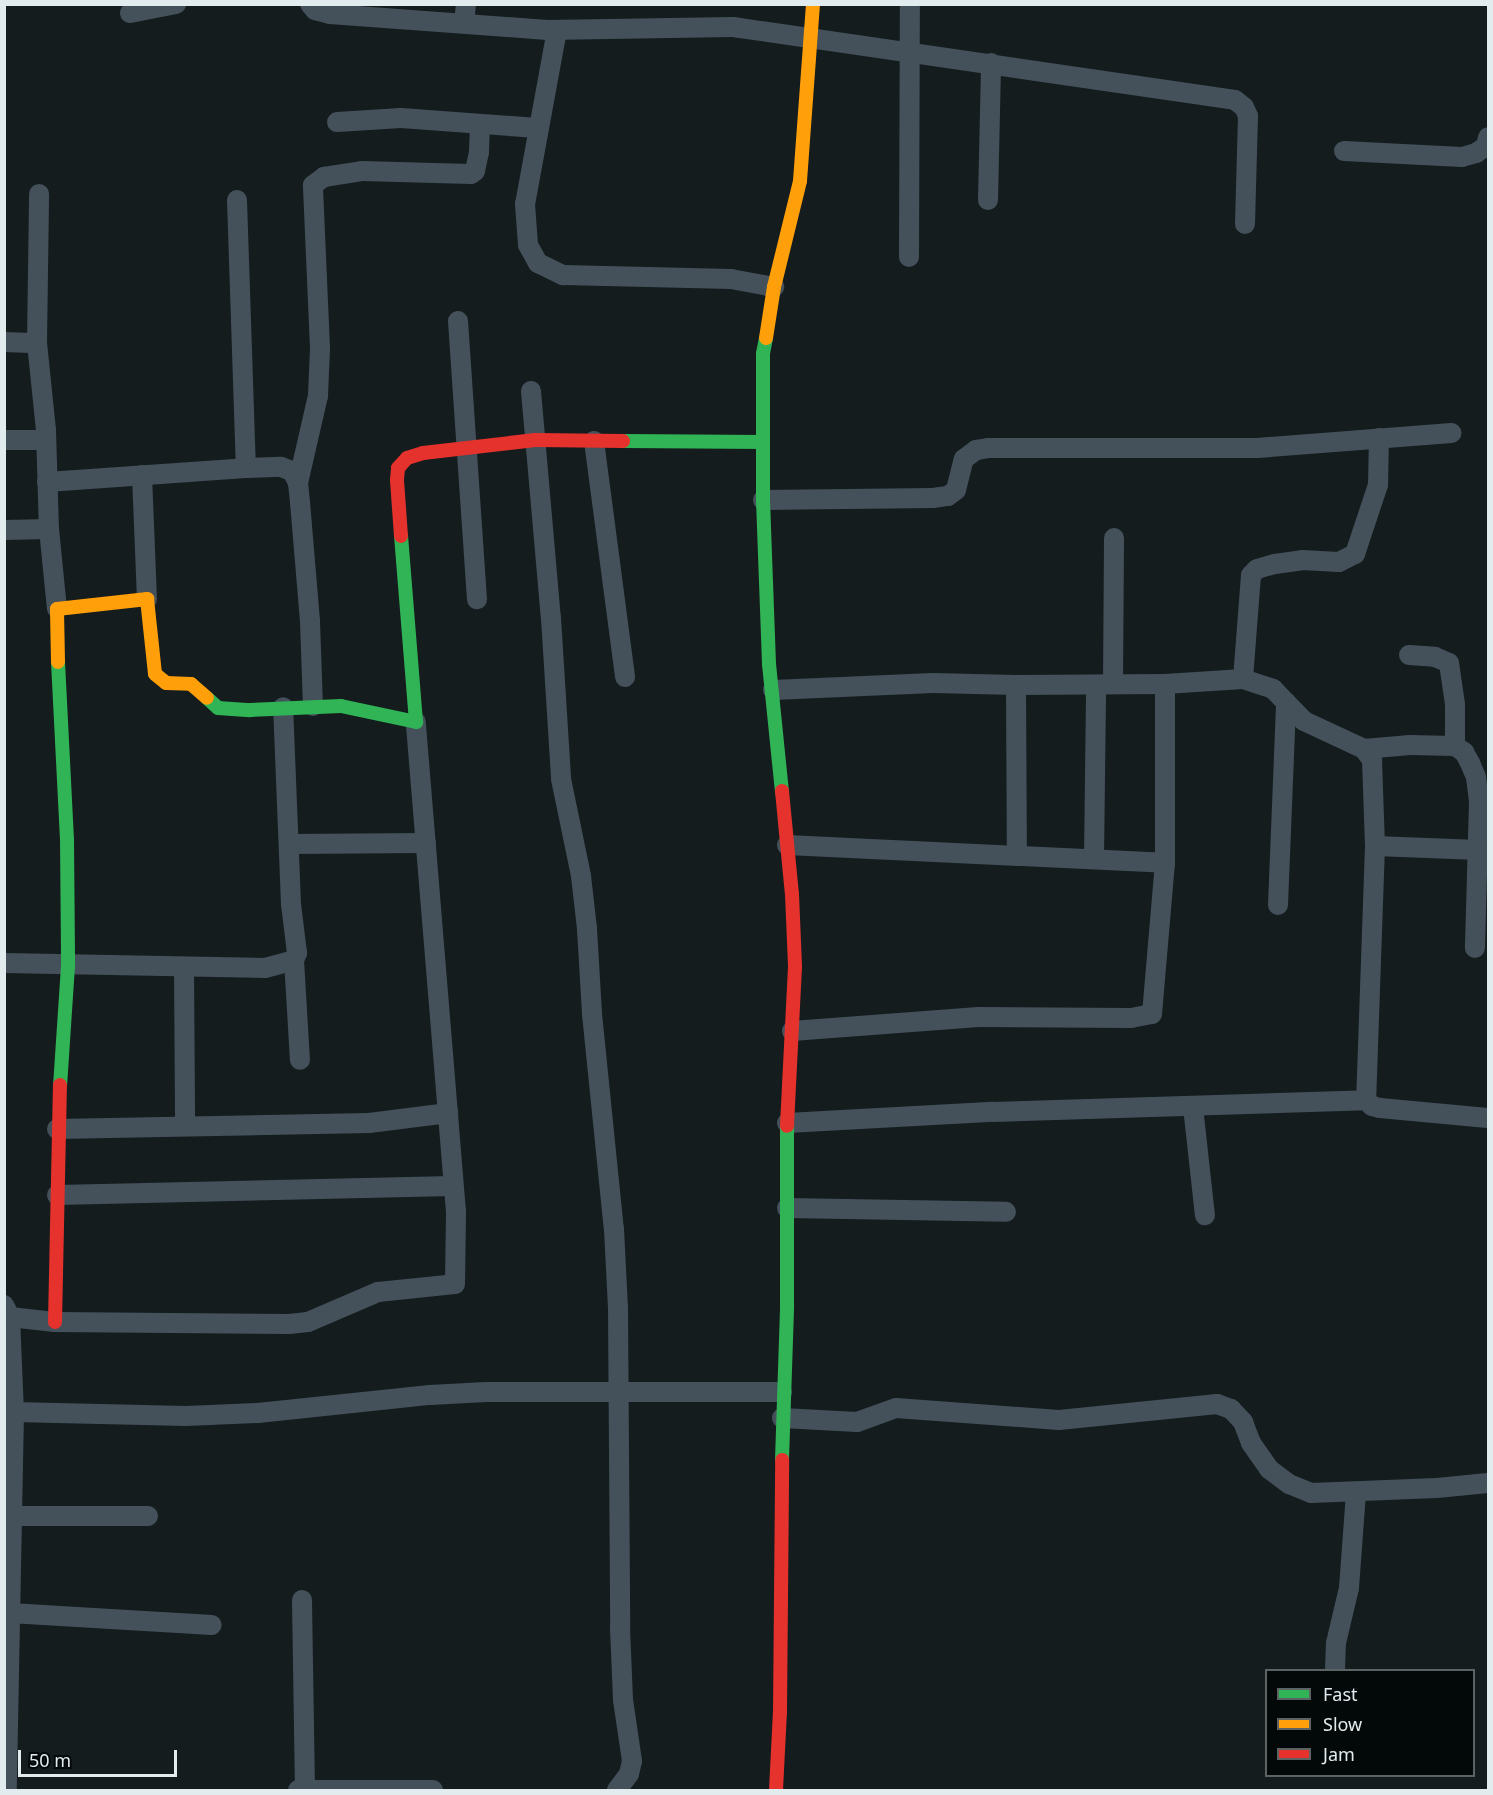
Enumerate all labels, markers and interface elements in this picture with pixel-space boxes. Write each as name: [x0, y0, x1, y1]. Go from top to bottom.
legend: [1265, 1669, 1475, 1777]
text: Fast: [1323, 1682, 1358, 1706]
text: Slow: [1323, 1712, 1362, 1736]
scale bar: [21, 1738, 180, 1776]
text: Jam: [1323, 1742, 1355, 1766]
text: 50 m: [29, 1748, 71, 1772]

